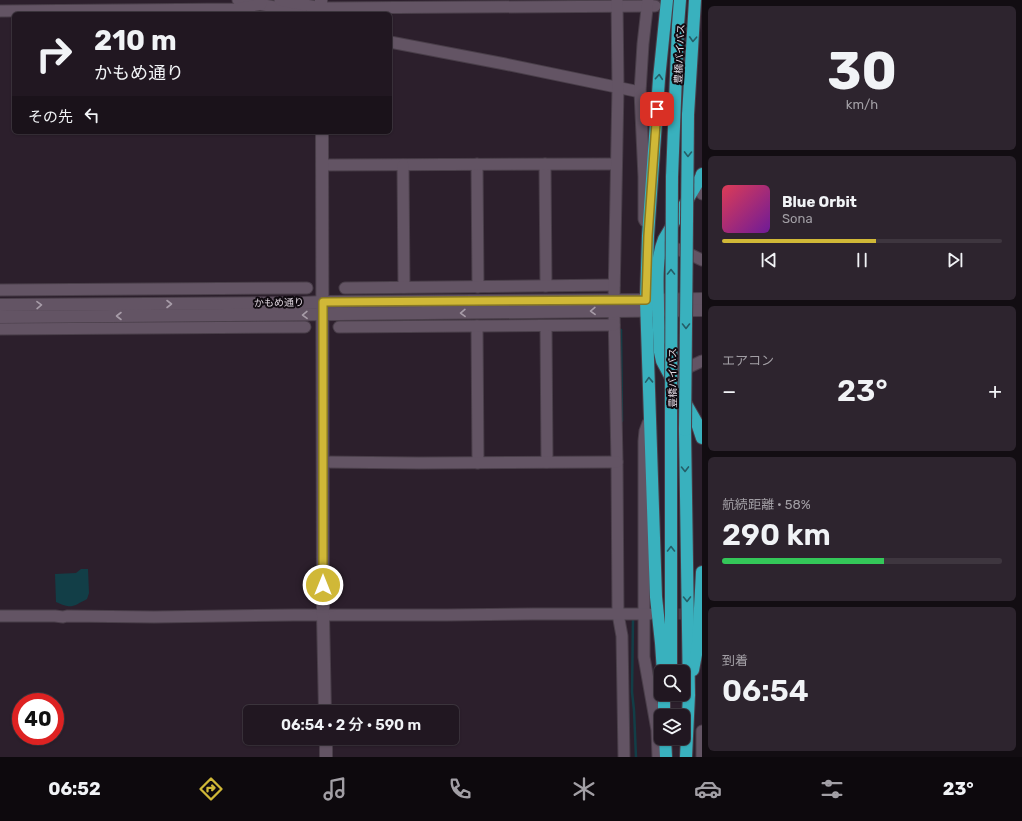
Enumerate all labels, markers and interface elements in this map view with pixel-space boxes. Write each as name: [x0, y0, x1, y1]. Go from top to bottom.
text: 210 m: [94, 24, 177, 57]
street label: 豊橋バイパス: [672, 24, 688, 84]
icon: right: [28, 28, 80, 80]
one-way arrow: [688, 36, 697, 42]
text: 30: [827, 40, 897, 102]
text: かもめ通り: [94, 62, 184, 84]
one-way arrow: [654, 74, 663, 80]
pin: [640, 92, 674, 126]
text: km/h: [846, 97, 878, 112]
icon: arrive: [646, 98, 668, 120]
icon: left: [81, 104, 103, 126]
text: その先: [28, 108, 73, 126]
one-way arrow: [684, 151, 692, 157]
text: Blue Orbit: [782, 193, 857, 211]
text: Sona: [782, 211, 813, 226]
icon: previous: [758, 249, 780, 271]
icon: pause: [851, 249, 873, 271]
icon: next: [944, 249, 966, 271]
one-way arrow: [667, 269, 676, 275]
street label: かもめ通り: [254, 297, 304, 309]
one-way arrow: [166, 300, 172, 308]
one-way arrow: [36, 301, 42, 309]
one-way arrow: [590, 307, 596, 315]
one-way arrow: [460, 309, 466, 317]
one-way arrow: [302, 311, 308, 319]
one-way arrow: [116, 312, 122, 320]
one-way arrow: [681, 323, 690, 329]
street label: 豊橋バイパス: [667, 348, 679, 408]
text: エアコン: [722, 353, 774, 368]
text: 23°: [837, 373, 888, 409]
one-way arrow: [645, 377, 653, 383]
text: −: [722, 378, 736, 405]
text: +: [988, 378, 1002, 405]
one-way arrow: [681, 466, 690, 472]
text: 航続距離 · 58%: [722, 497, 811, 512]
text: 290 km: [722, 517, 831, 553]
one-way arrow: [667, 546, 675, 552]
position arrow: [302, 564, 344, 606]
one-way arrow: [683, 596, 691, 602]
text: 到着: [722, 653, 748, 668]
map controls: [654, 665, 690, 745]
button: search: [654, 665, 690, 701]
text: 06:54: [722, 673, 809, 709]
speed limit sign: 40: [12, 693, 64, 745]
button: layers: [654, 709, 690, 745]
text: 06:54 · 2 分 · 590 m: [281, 716, 421, 734]
icon: directions: [197, 775, 225, 803]
icon: music: [321, 775, 349, 803]
icon: phone: [446, 775, 474, 803]
icon: climate: [570, 775, 598, 803]
icon: car: [694, 775, 722, 803]
icon: filters: [818, 775, 846, 803]
text: 06:52: [48, 778, 101, 800]
text: 23°: [943, 778, 974, 800]

